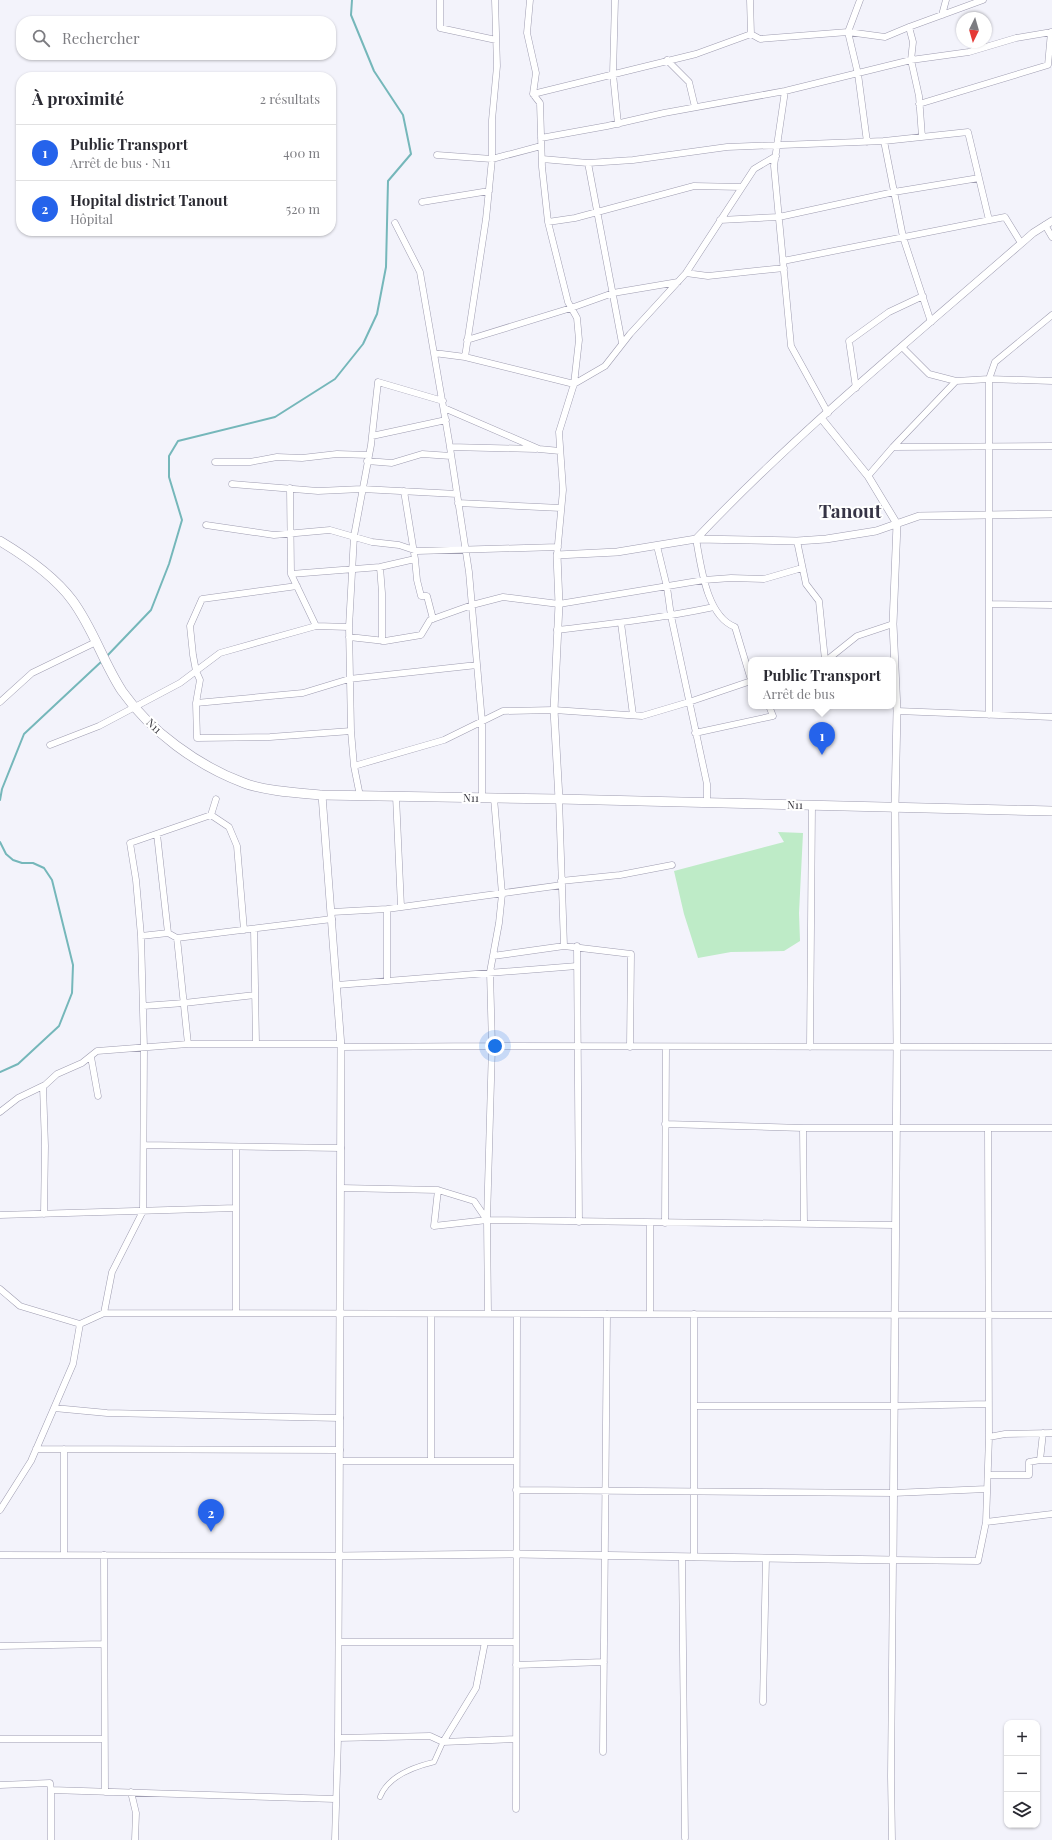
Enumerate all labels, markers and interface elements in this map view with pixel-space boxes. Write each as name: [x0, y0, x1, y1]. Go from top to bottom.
north arrow: [956, 12, 992, 48]
search box: [16, 16, 336, 60]
icon: search: [30, 27, 52, 49]
text: Rechercher: [62, 28, 140, 48]
text: À proximité: [32, 87, 124, 109]
text: 2 résultats: [260, 90, 320, 107]
text: Public Transport: [70, 134, 188, 154]
text: 1: [43, 144, 47, 161]
text: 400 m: [283, 144, 320, 161]
text: Arrêt de bus · N11: [70, 154, 170, 171]
text: Hopital district Tanout: [70, 190, 228, 210]
text: 2: [42, 200, 48, 217]
text: 520 m: [286, 200, 320, 217]
text: Hôpital: [70, 210, 113, 227]
district label: Tanout: [819, 497, 882, 523]
popup: [748, 657, 896, 709]
text: Public Transport: [763, 665, 881, 685]
text: Arrêt de bus: [763, 685, 835, 702]
street label: N11: [143, 715, 165, 737]
pin: 1: [809, 722, 835, 755]
street label: N11: [463, 790, 479, 805]
street label: N11: [787, 797, 803, 812]
your location: [485, 1036, 505, 1056]
pin: 2: [198, 1499, 224, 1532]
map controls: [1004, 1720, 1040, 1828]
button: +: [1004, 1720, 1040, 1756]
button: −: [1004, 1756, 1040, 1792]
button: layers: [1004, 1792, 1040, 1828]

